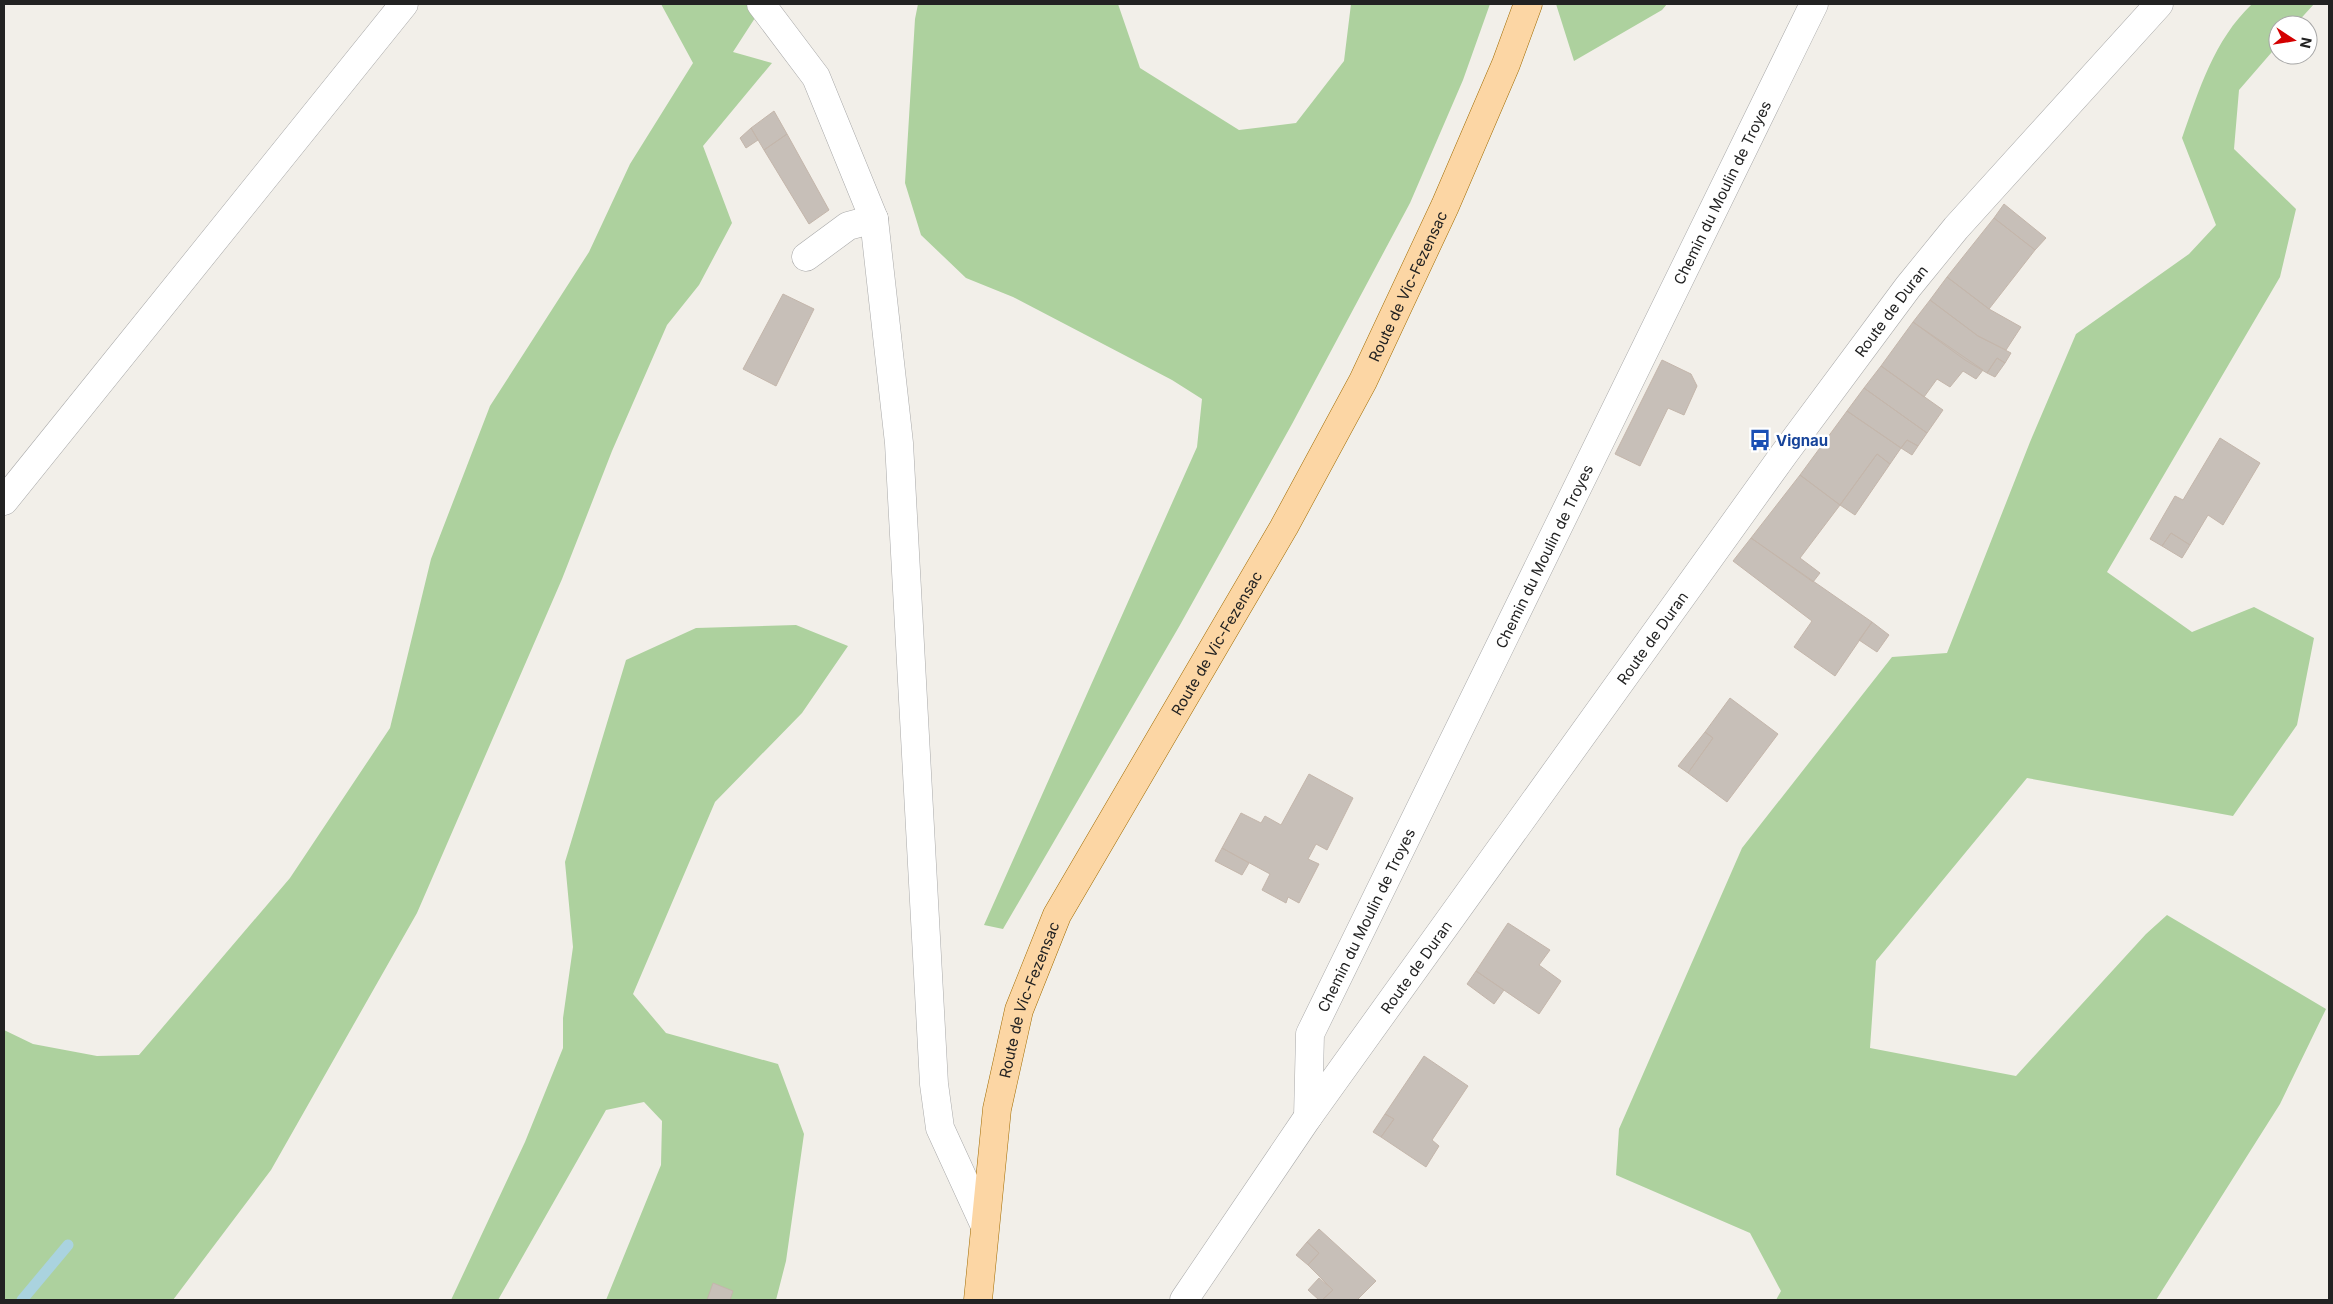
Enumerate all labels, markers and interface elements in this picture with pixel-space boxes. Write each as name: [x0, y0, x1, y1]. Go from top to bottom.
north arrow: [2268, 15, 2318, 65]
text: N: [2297, 36, 2316, 50]
street label: Chemin du Moulin de Troyes: [1669, 97, 1775, 287]
street label: Route de Vic-Fezensac: [1364, 208, 1451, 364]
street label: Route de Duran: [1850, 261, 1932, 360]
bus stop icon: Vignau: [1747, 427, 1773, 453]
place label: Vignau: [1776, 431, 1828, 450]
street label: Chemin du Moulin de Troyes: [1491, 461, 1597, 651]
street label: Route de Vic-Fezensac: [1167, 567, 1266, 718]
street label: Route de Duran: [1612, 588, 1692, 688]
street label: Chemin du Moulin de Troyes: [1313, 825, 1419, 1015]
street label: Route de Duran: [1376, 917, 1456, 1017]
street label: Route de Vic-Fezensac: [995, 919, 1063, 1080]

